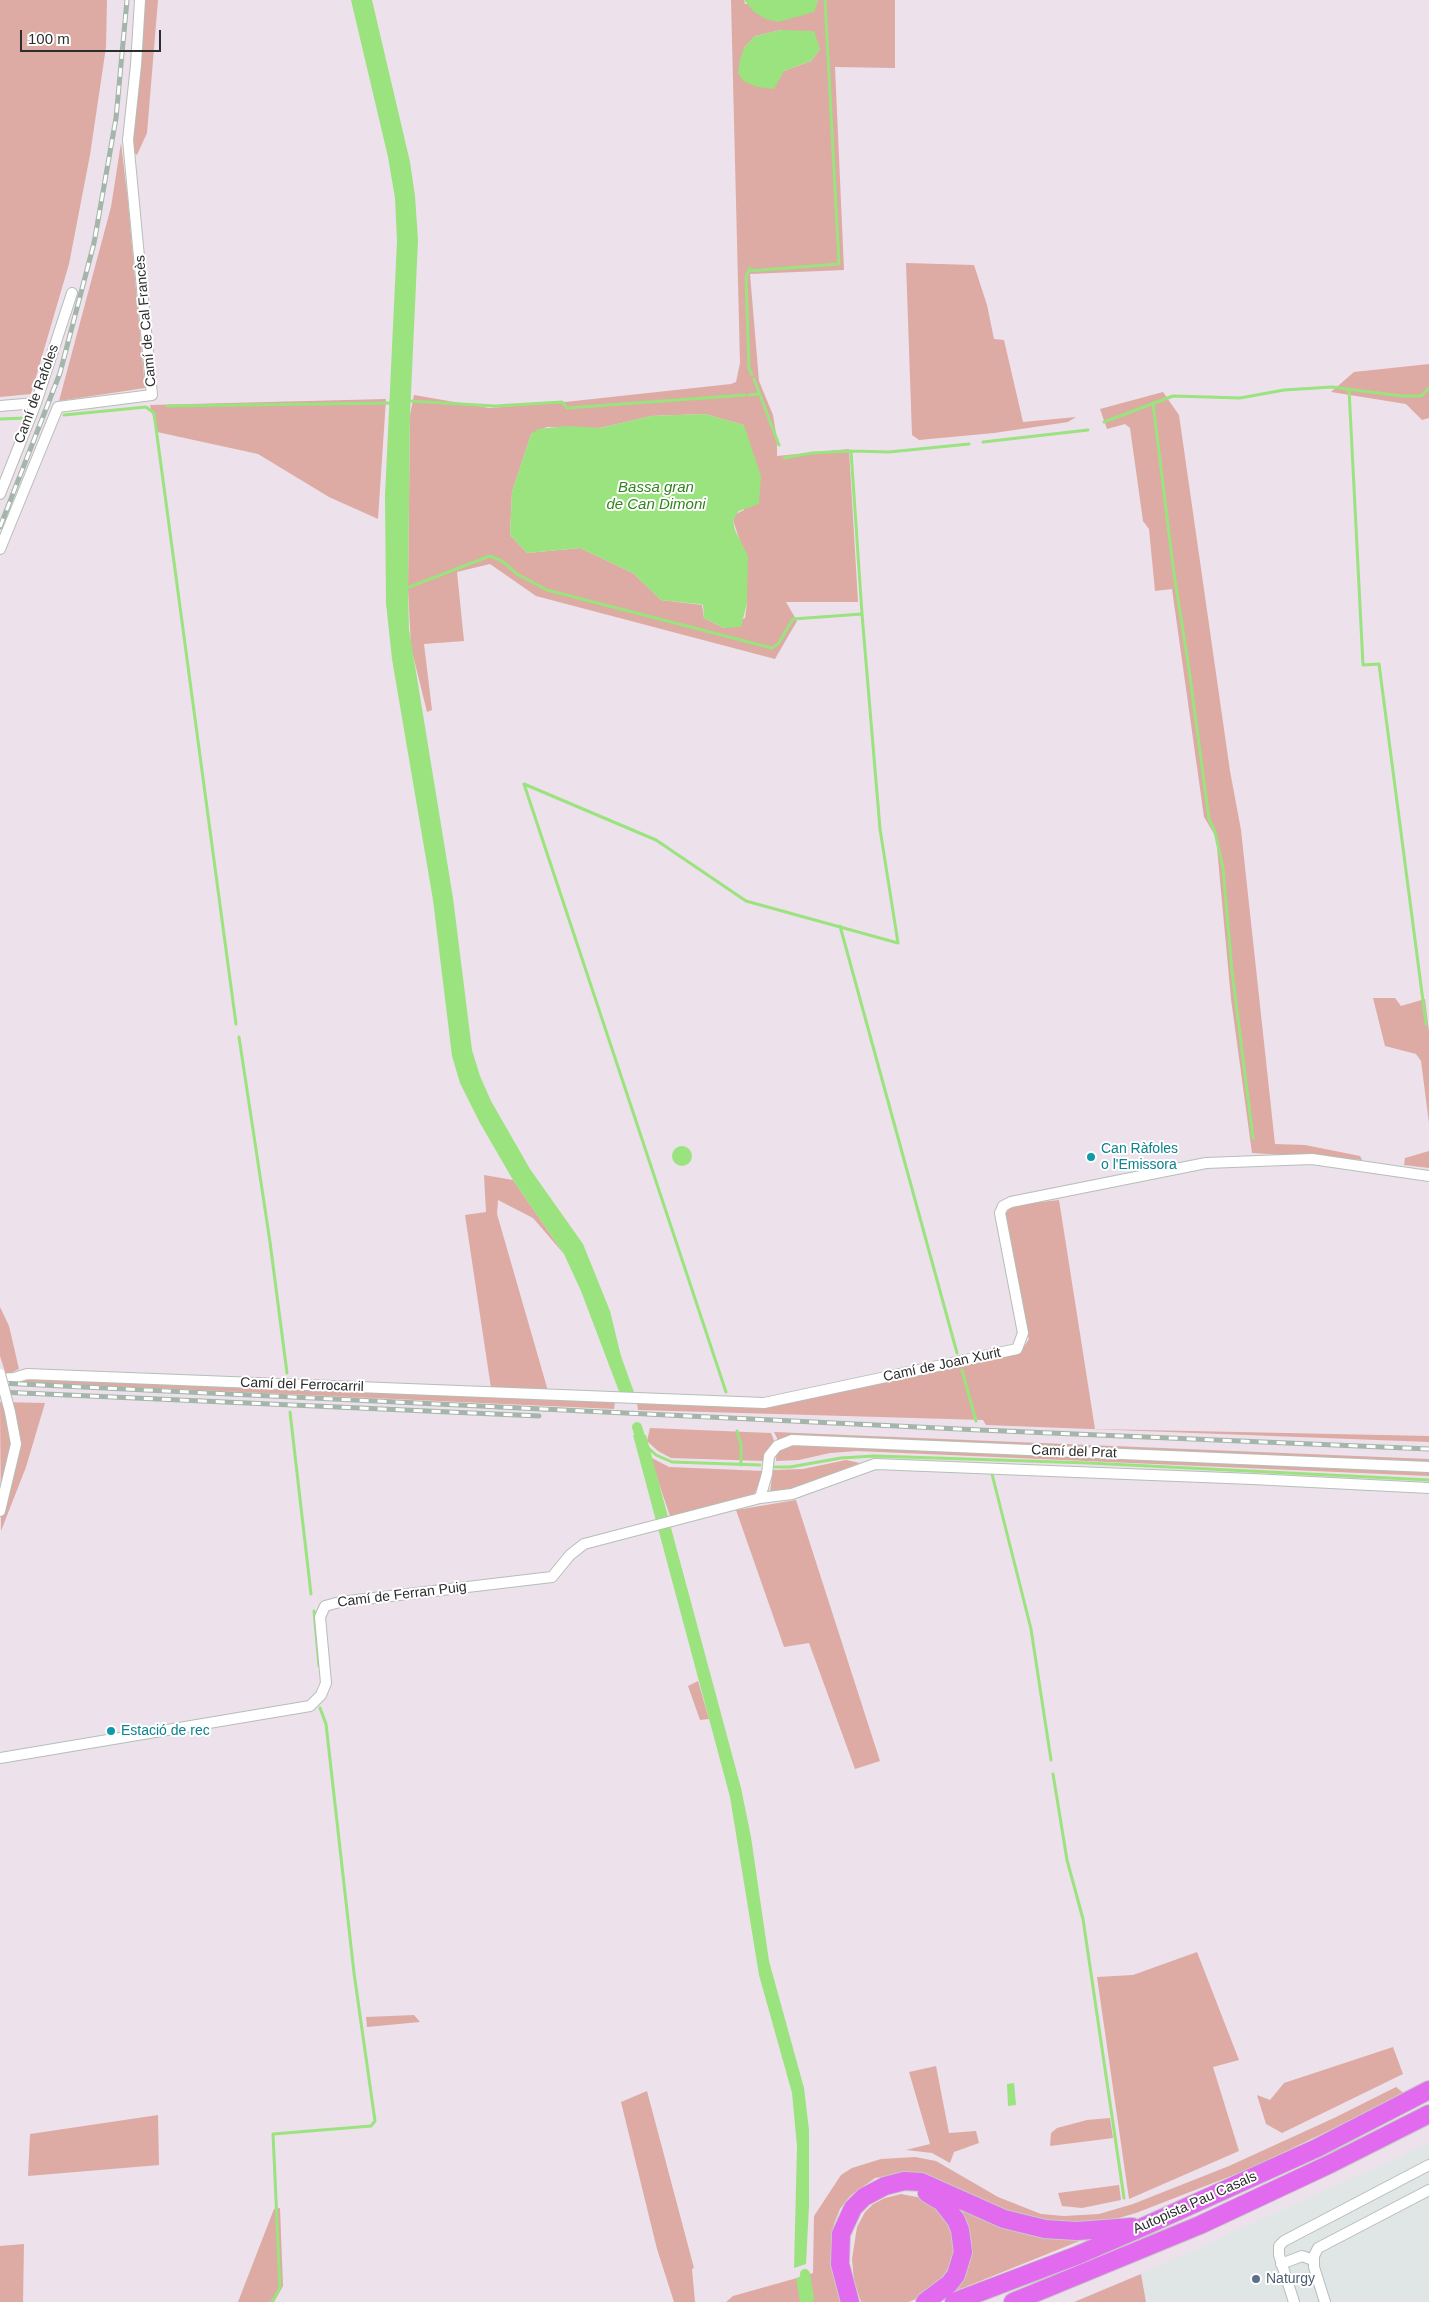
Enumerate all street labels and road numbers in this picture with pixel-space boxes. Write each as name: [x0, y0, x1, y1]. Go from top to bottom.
street label: Camí de Cal Francès: [132, 254, 160, 388]
street label: Camí de Rafoles: [11, 342, 63, 446]
street label: Camí de Joan Xurit: [882, 1344, 1002, 1386]
street label: Camí del Ferrocarril: [240, 1374, 364, 1396]
street label: Camí del Prat: [1031, 1442, 1117, 1462]
street label: Camí de Ferran Puig: [336, 1579, 468, 1611]
street label: Autopista Pau Casals: [1130, 2168, 1260, 2238]

